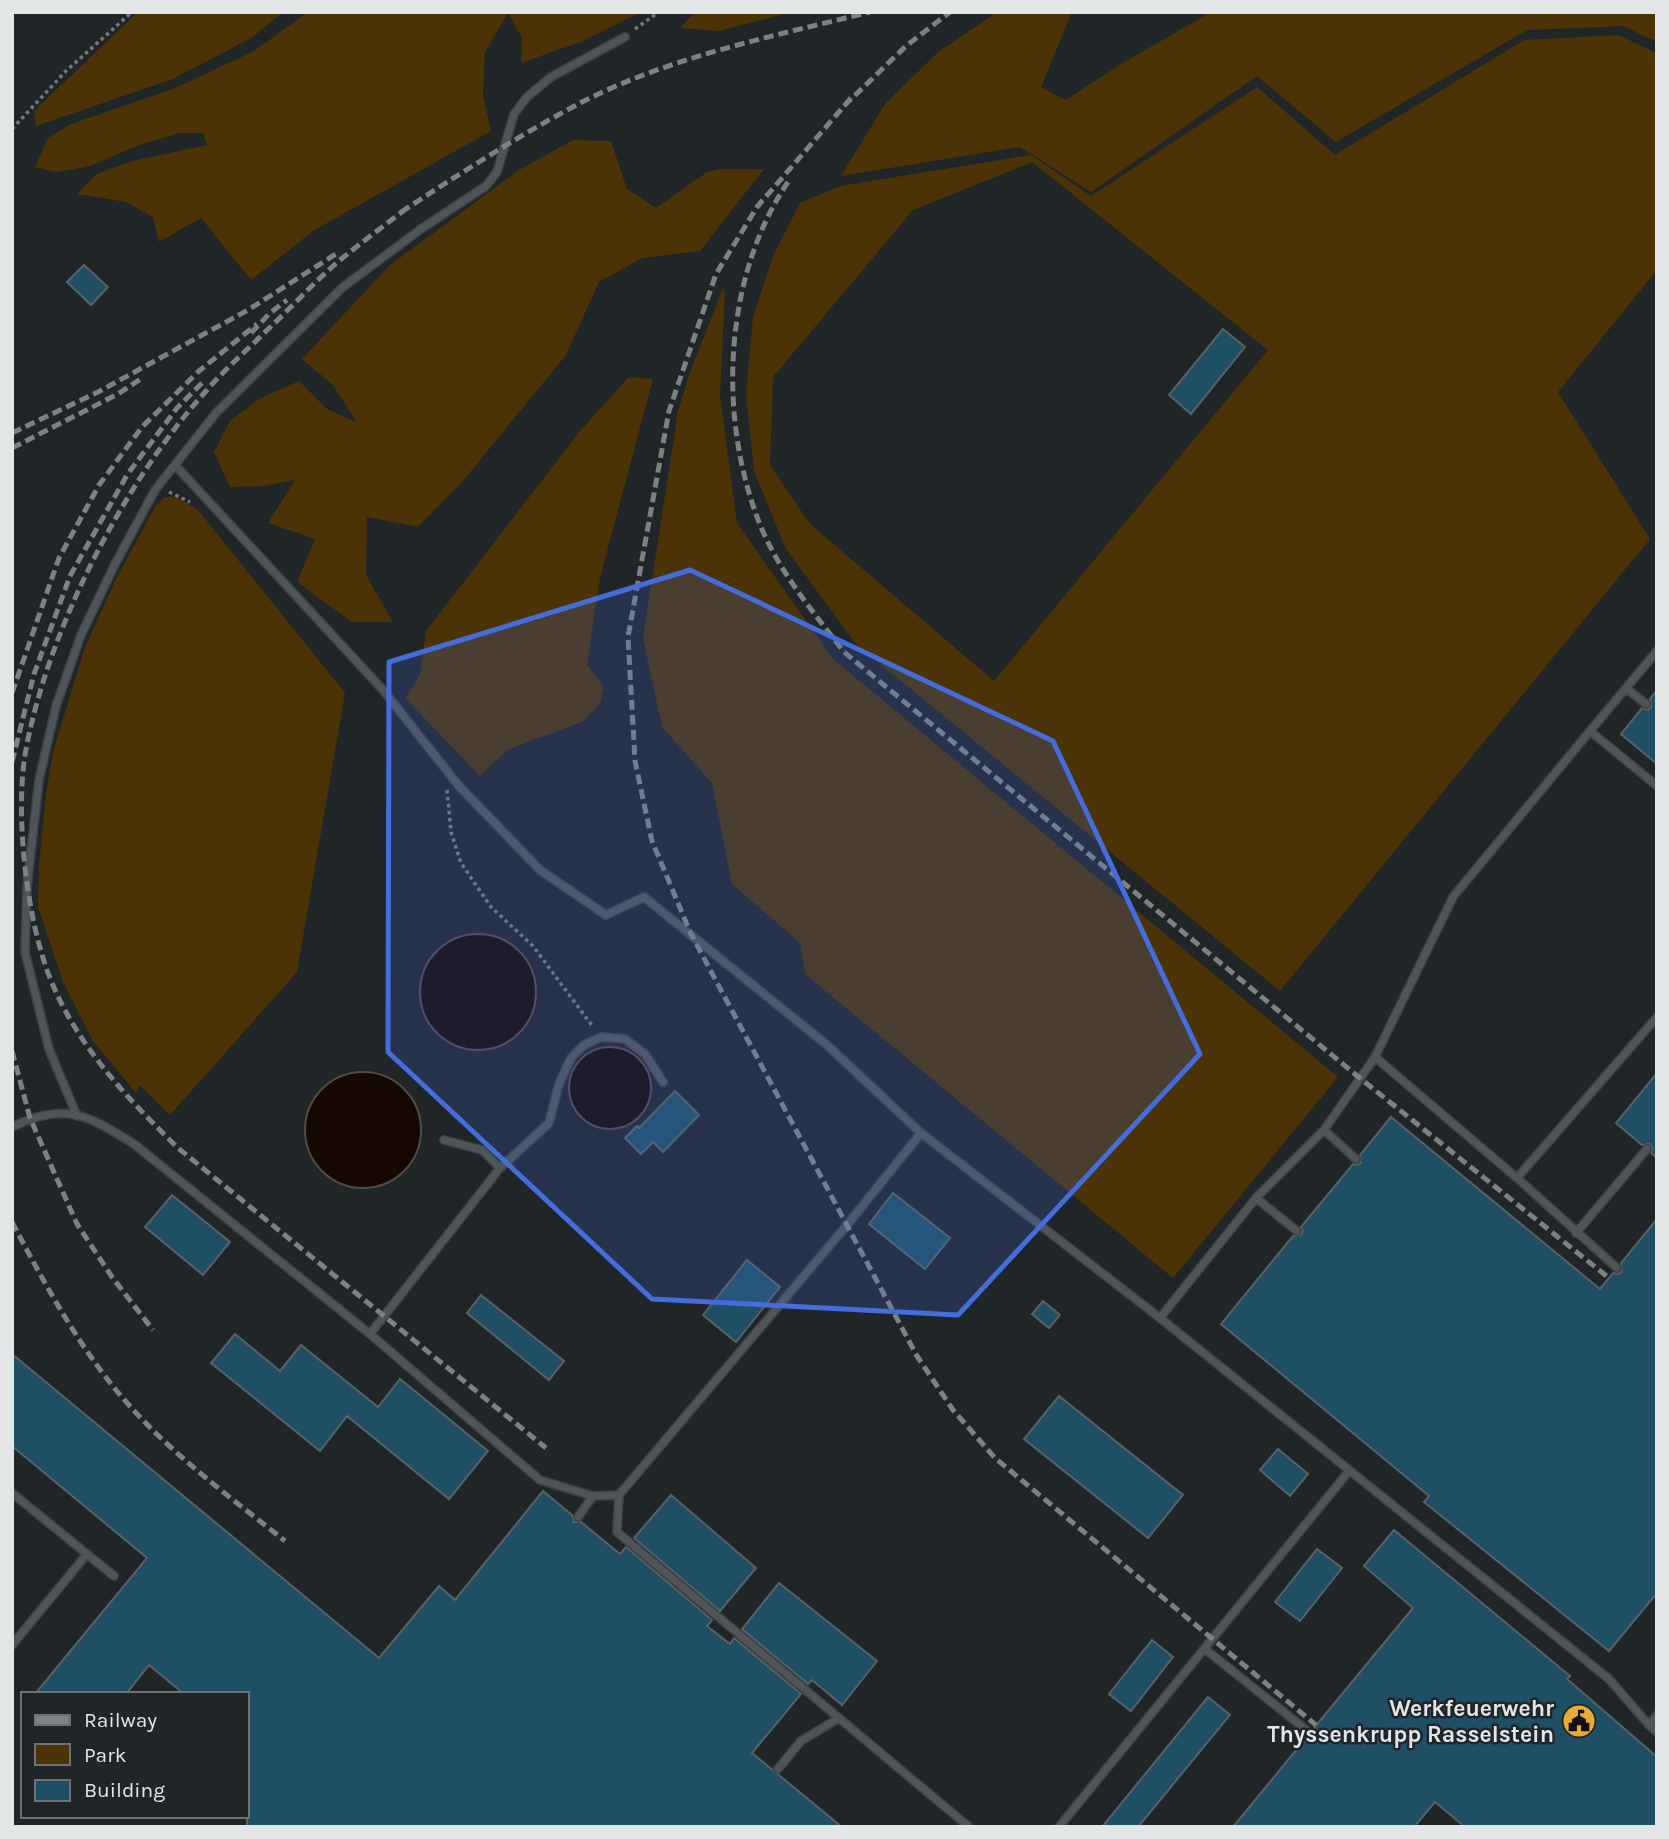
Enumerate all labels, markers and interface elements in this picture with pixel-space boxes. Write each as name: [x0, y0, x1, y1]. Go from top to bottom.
legend: [21, 1692, 248, 1818]
place label: Werkfeuerwehr Thyssenkrupp Rasselstein: [1267, 1695, 1554, 1748]
public building icon: Werkfeuerwehr Thyssenkrupp Rasselstein: [1560, 1702, 1598, 1740]
text: Railway: [84, 1708, 157, 1732]
text: Park: [84, 1743, 127, 1767]
text: Building: [84, 1778, 165, 1802]

